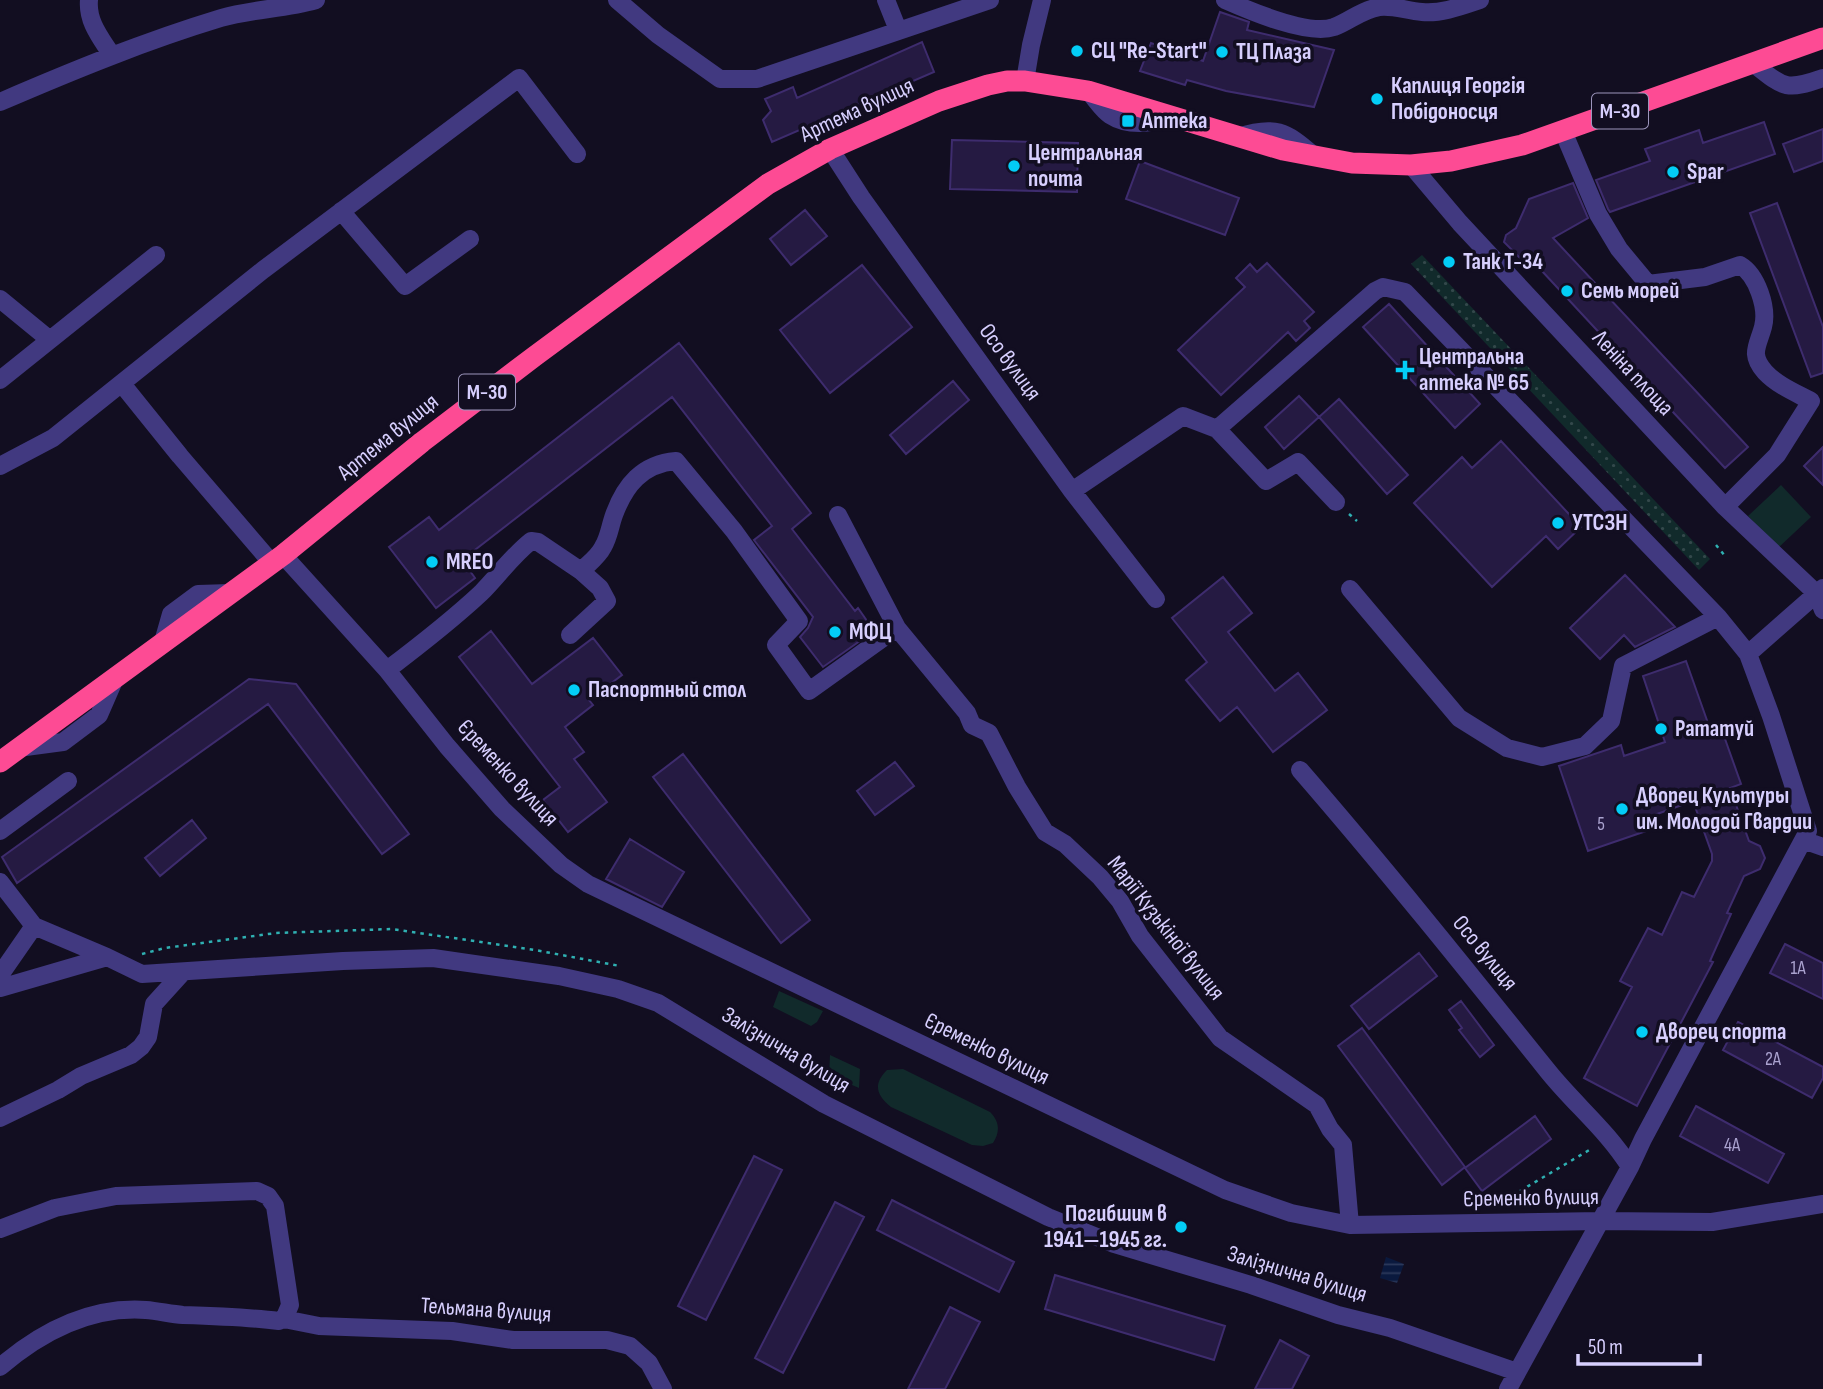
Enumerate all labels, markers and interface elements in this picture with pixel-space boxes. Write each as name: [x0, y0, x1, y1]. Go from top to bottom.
place label: СЦ "Re-Start": [1091, 37, 1207, 65]
place label: ТЦ Плаза: [1236, 38, 1311, 66]
marker: СЦ "Re-Start": [1069, 43, 1085, 59]
marker: ТЦ Плаза: [1214, 44, 1230, 60]
street label: Артема вулиця: [795, 71, 918, 149]
place label: Каплиця Георгія Побідоносця: [1391, 72, 1525, 126]
marker: Каплиця Георгія Побідоносця: [1369, 91, 1385, 107]
road number: М-30: [1592, 94, 1648, 128]
place label: Аптека: [1141, 107, 1208, 135]
marker: Аптека: [1120, 113, 1136, 129]
place label: Центральная почта: [1028, 139, 1143, 193]
marker: Центральная почта: [1006, 158, 1022, 174]
place label: Spar: [1687, 158, 1724, 186]
marker: Spar: [1665, 164, 1681, 180]
place label: Танк Т-34: [1463, 248, 1543, 276]
marker: Танк Т-34: [1441, 254, 1457, 270]
place label: Семь морей: [1581, 277, 1679, 305]
marker: Семь морей: [1559, 283, 1575, 299]
street label: Осо вулиця: [973, 318, 1047, 406]
street label: Леніна площа: [1586, 324, 1680, 421]
place label: Центральна аптека № 65: [1419, 343, 1529, 397]
marker: Центральна аптека № 65: [1397, 362, 1413, 378]
road number: М-30: [459, 374, 515, 410]
street label: Артема вулиця: [331, 388, 444, 487]
place label: УТСЗН: [1572, 509, 1628, 537]
marker: УТСЗН: [1550, 515, 1566, 531]
place label: MREO: [446, 548, 494, 576]
marker: MREO: [424, 554, 440, 570]
place label: МФЦ: [849, 618, 892, 646]
marker: МФЦ: [827, 624, 843, 640]
place label: Паспортный стол: [588, 676, 747, 704]
marker: Паспортный стол: [566, 682, 582, 698]
street label: Єременко вулиця: [451, 714, 565, 832]
place label: Рататуй: [1675, 715, 1754, 743]
marker: Рататуй: [1653, 721, 1669, 737]
place label: Дворец Культуры им. Молодой Гвардии: [1636, 782, 1812, 836]
marker: Дворец Культуры им. Молодой Гвардии: [1614, 801, 1630, 817]
house number: 5: [1597, 813, 1605, 836]
street label: Марії Кузькіної вулиця: [1101, 850, 1231, 1006]
street label: Осо вулиця: [1446, 910, 1524, 996]
house number: 1А: [1790, 957, 1806, 980]
street label: Залізнична вулиця: [717, 1001, 855, 1099]
street label: Єременко вулиця: [920, 1007, 1054, 1091]
place label: Дворец спорта: [1656, 1018, 1786, 1046]
marker: Дворец спорта: [1634, 1024, 1650, 1040]
house number: 2А: [1765, 1048, 1782, 1071]
house number: 4А: [1724, 1134, 1741, 1157]
street label: Єременко вулиця: [1463, 1183, 1599, 1213]
place label: Погибшим в 1941—1945 гг.: [1044, 1200, 1167, 1254]
marker: Погибшим в 1941—1945 гг.: [1173, 1219, 1189, 1235]
street label: Залізнична вулиця: [1224, 1239, 1370, 1309]
street label: Тельмана вулиця: [420, 1291, 552, 1329]
scale bar: [1578, 1322, 1700, 1366]
text: 50 m: [1588, 1335, 1623, 1360]

